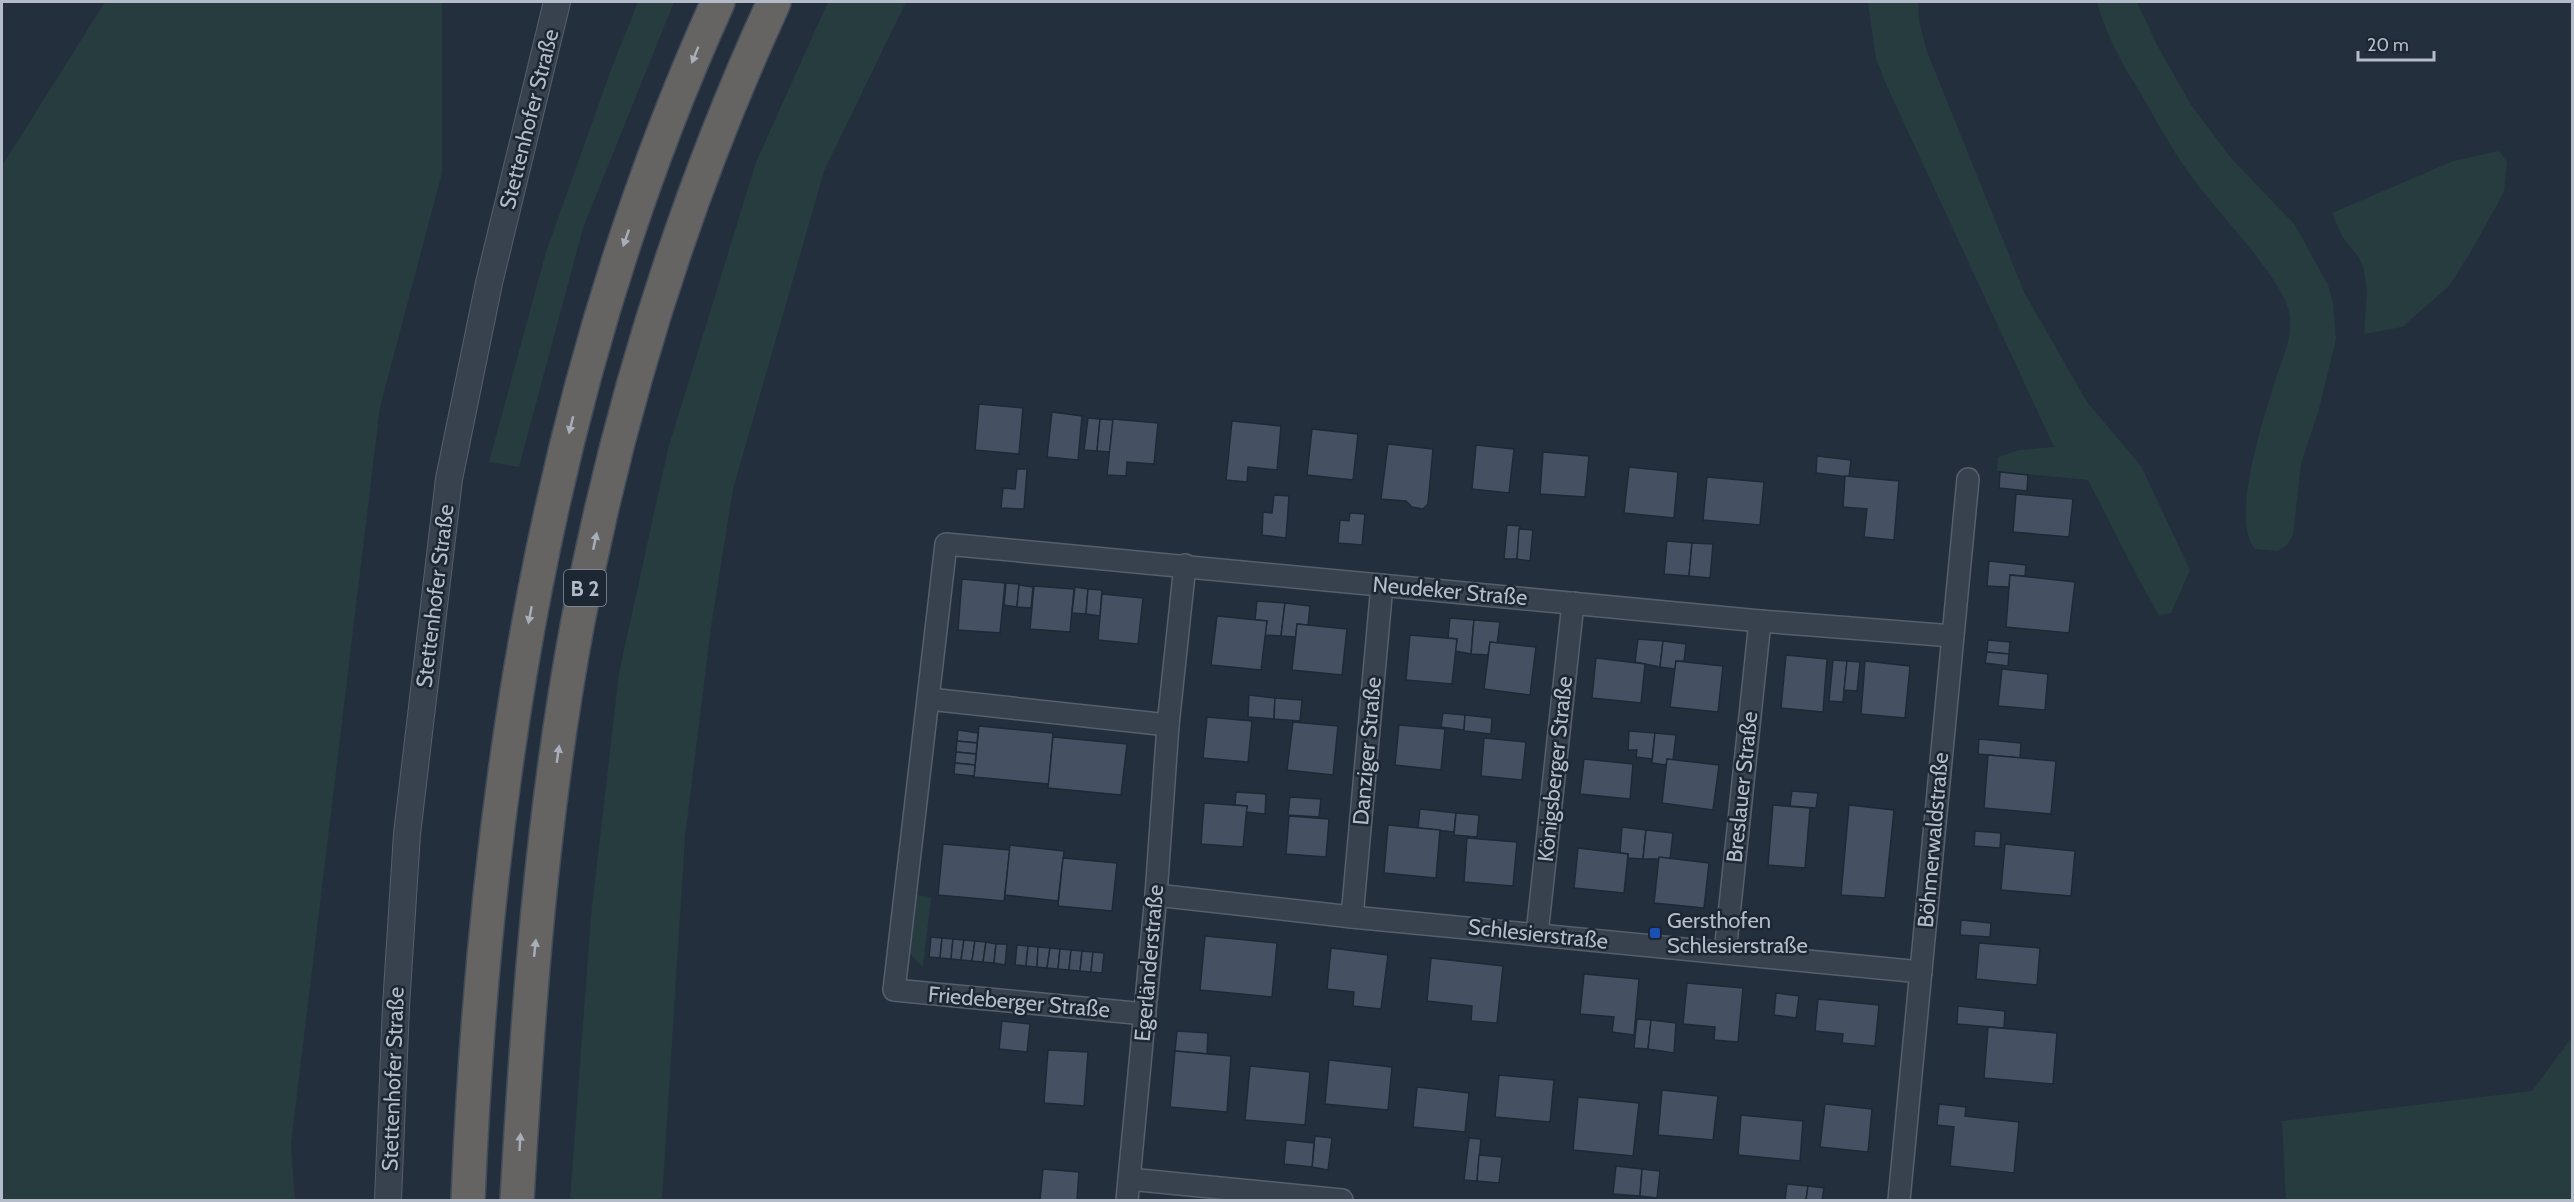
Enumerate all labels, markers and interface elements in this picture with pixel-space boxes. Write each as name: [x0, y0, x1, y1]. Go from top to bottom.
scale bar: [2358, 24, 2434, 62]
street label: Stettenhofer Straße: [494, 26, 564, 212]
text: 20 m: [2367, 34, 2409, 56]
one-way arrow: [690, 46, 699, 64]
one-way arrow: [621, 229, 630, 247]
one-way arrow: [566, 415, 576, 434]
street label: Stettenhofer Straße: [410, 503, 460, 689]
one-way arrow: [591, 532, 600, 551]
road number: B 2: [564, 570, 606, 606]
street label: Neudeker Straße: [1372, 571, 1528, 611]
one-way arrow: [525, 606, 534, 625]
street label: Königsberger Straße: [1532, 675, 1578, 863]
street label: Danziger Straße: [1347, 676, 1387, 826]
street label: Breslauer Straße: [1721, 710, 1763, 864]
one-way arrow: [554, 744, 563, 763]
street label: Böhmerwaldstraße: [1912, 751, 1954, 929]
street label: Egerländerstraße: [1129, 884, 1169, 1042]
place label: Gersthofen Schlesierstraße: [1667, 907, 1808, 959]
street label: Schlesierstraße: [1467, 913, 1609, 955]
marker: Gersthofen Schlesierstraße: [1648, 926, 1662, 940]
one-way arrow: [530, 938, 540, 957]
street label: Friedeberger Straße: [927, 981, 1111, 1023]
street label: Stettenhofer Straße: [376, 986, 410, 1172]
one-way arrow: [516, 1133, 525, 1152]

